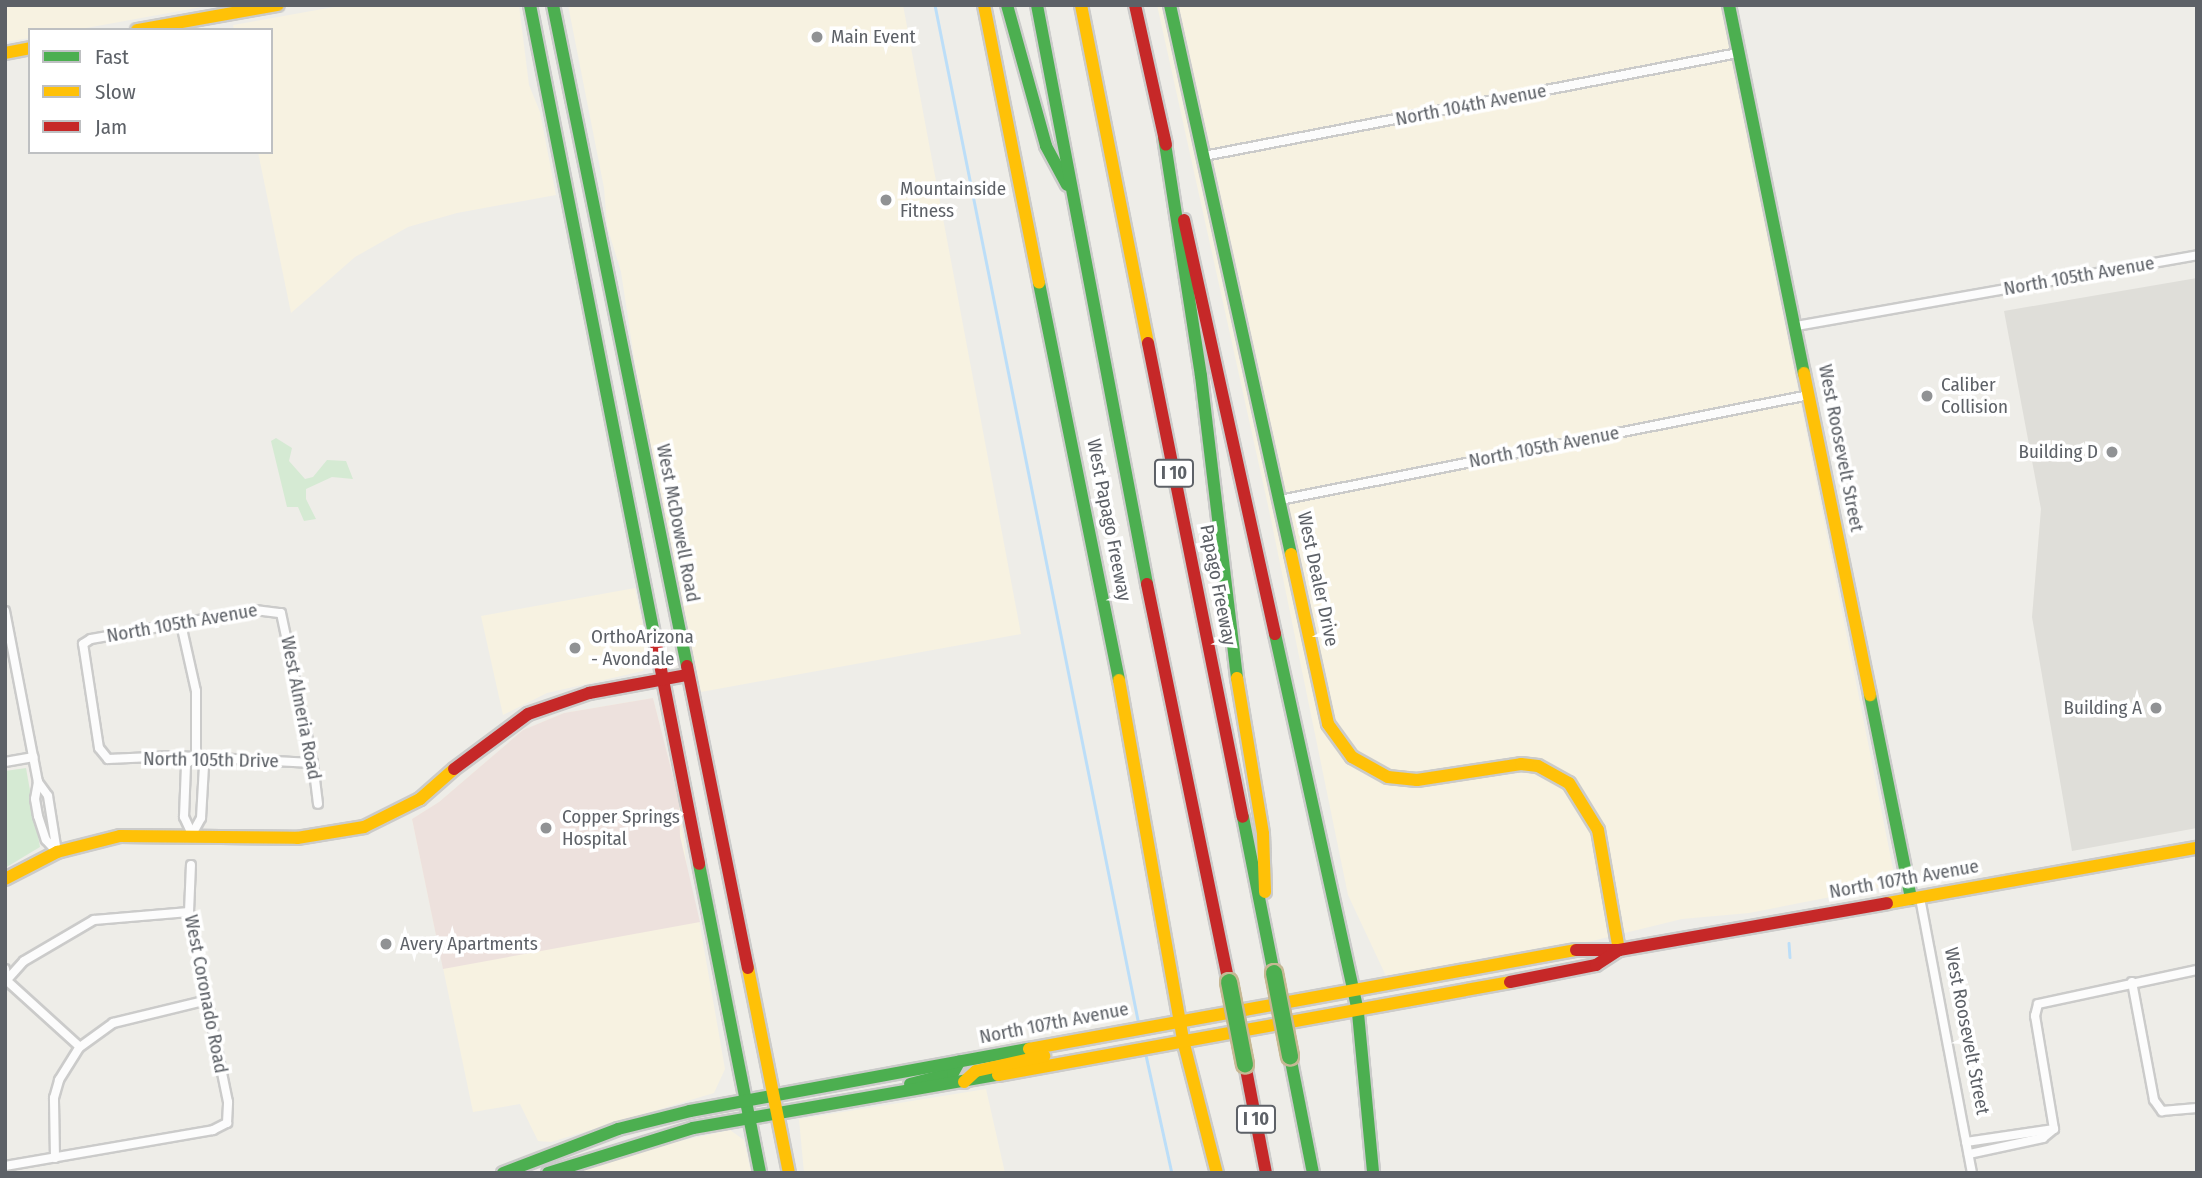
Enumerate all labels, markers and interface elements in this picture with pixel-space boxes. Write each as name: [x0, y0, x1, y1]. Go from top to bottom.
place label: Main Event: [831, 26, 916, 48]
legend: [28, 28, 273, 154]
marker: Main Event: [809, 29, 825, 45]
text: Fast: [95, 44, 129, 70]
text: Slow: [95, 79, 136, 105]
street label: North 104th Avenue: [1394, 79, 1548, 131]
text: Jam: [95, 114, 127, 140]
place label: Mountainside Fitness: [900, 178, 1006, 222]
marker: Mountainside Fitness: [878, 192, 894, 208]
street label: North 105th Avenue: [2002, 252, 2156, 300]
street label: West Roosevelt Street: [1814, 362, 1868, 534]
place label: Caliber Collision: [1941, 374, 2008, 418]
marker: Caliber Collision: [1919, 388, 1935, 404]
street label: North 105th Avenue: [1467, 421, 1621, 473]
street label: West Papago Freeway: [1082, 437, 1136, 603]
place label: Building D: [2019, 441, 2098, 463]
street label: West McDowell Road: [651, 442, 705, 604]
marker: Building D: [2104, 444, 2120, 460]
road number: I 10: [1153, 458, 1195, 488]
street label: West Dealer Drive: [1293, 510, 1343, 648]
street label: Papago Freeway: [1195, 523, 1241, 647]
street label: North 105th Avenue: [105, 599, 259, 647]
place label: OrthoArizona - Avondale: [591, 626, 694, 670]
street label: West Almeria Road: [276, 634, 326, 782]
marker: OrthoArizona - Avondale: [565, 638, 585, 658]
place label: Building A: [2064, 697, 2142, 719]
marker: Building A: [2148, 700, 2164, 716]
street label: North 105th Drive: [143, 747, 279, 773]
place label: Copper Springs Hospital: [562, 806, 680, 850]
marker: Copper Springs Hospital: [536, 818, 556, 838]
street label: North 107th Avenue: [1828, 855, 1980, 903]
street label: West Coronado Road: [179, 913, 233, 1075]
place label: Avery Apartments: [400, 933, 538, 955]
marker: Avery Apartments: [378, 936, 394, 952]
street label: West Roosevelt Street: [1940, 945, 1994, 1117]
street label: North 107th Avenue: [978, 997, 1130, 1049]
road number: I 10: [1235, 1104, 1277, 1134]

